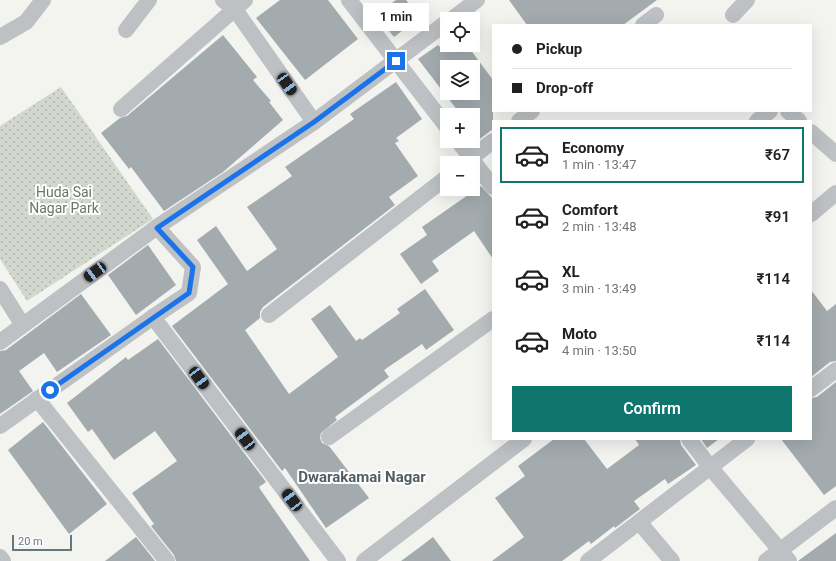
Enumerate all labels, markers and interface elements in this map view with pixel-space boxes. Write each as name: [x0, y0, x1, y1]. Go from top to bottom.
callout: 1 min: [363, 3, 429, 31]
text: 1 min: [380, 9, 412, 24]
map controls: [440, 12, 480, 196]
button: locate: [440, 12, 480, 52]
text: Pickup: [536, 40, 582, 58]
route end: [387, 52, 405, 70]
button: layers: [440, 60, 480, 100]
car: [275, 71, 299, 97]
text: Drop-off: [536, 79, 593, 97]
button: +: [440, 108, 480, 148]
icon: car: [514, 137, 550, 173]
text: Economy: [562, 139, 624, 157]
text: ₹67: [765, 146, 790, 164]
button: −: [440, 156, 480, 196]
text: 1 min · 13:47: [562, 157, 637, 172]
park label: Huda Sai Nagar Park: [29, 184, 100, 216]
icon: car: [514, 199, 550, 235]
text: Comfort: [562, 201, 618, 219]
text: ₹91: [765, 208, 790, 226]
text: 2 min · 13:48: [562, 219, 637, 234]
car: [82, 260, 108, 284]
icon: car: [514, 261, 550, 297]
text: XL: [562, 263, 580, 281]
text: ₹114: [756, 270, 790, 288]
text: 3 min · 13:49: [562, 281, 637, 296]
icon: car: [514, 323, 550, 359]
text: Moto: [562, 325, 597, 343]
text: ₹114: [756, 332, 790, 350]
text: 4 min · 13:50: [562, 343, 637, 358]
car: [187, 365, 211, 391]
route start: [41, 381, 59, 399]
button: Confirm: [512, 386, 792, 432]
car: [233, 426, 257, 452]
district label: Dwarakamai Nagar: [298, 468, 426, 486]
car: [280, 487, 304, 513]
scale bar: [12, 533, 72, 552]
text: 20 m: [18, 535, 43, 548]

